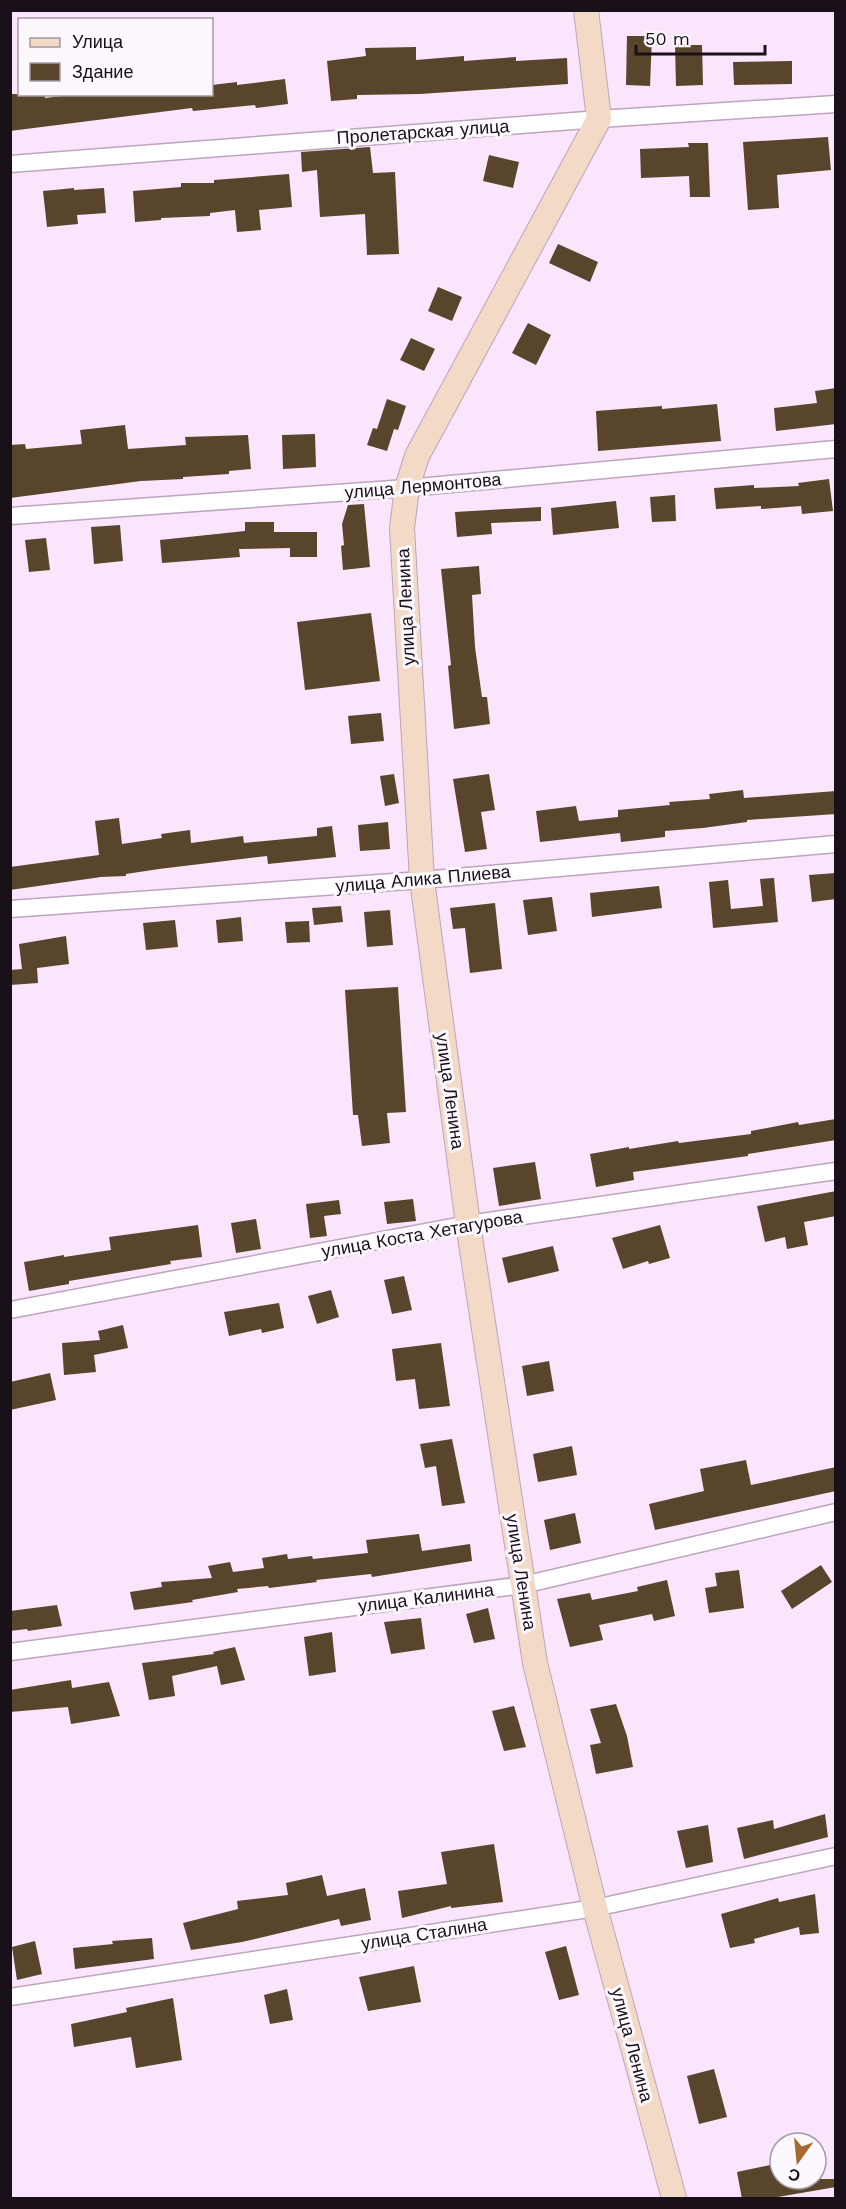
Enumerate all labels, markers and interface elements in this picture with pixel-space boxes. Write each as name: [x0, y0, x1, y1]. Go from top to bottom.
legend: [18, 18, 213, 96]
scale bar: [636, 18, 765, 56]
text: 50 m: [645, 28, 690, 49]
text: Улица: [72, 31, 124, 52]
text: Здание: [72, 61, 133, 82]
street label: Пролетарская улица: [336, 115, 511, 148]
street label: улица Лермонтова: [344, 468, 503, 503]
street label: улица Ленина: [392, 547, 419, 666]
street label: улица Алика Плиева: [335, 860, 512, 897]
street label: улица Ленина: [432, 1031, 469, 1151]
street label: улица Коста Хетагурова: [320, 1205, 525, 1262]
street label: улица Ленина: [502, 1512, 541, 1633]
street label: улица Калинина: [357, 1579, 496, 1616]
street label: улица Сталина: [359, 1913, 489, 1954]
street label: улица Ленина: [607, 1985, 658, 2105]
north arrow: [768, 2131, 828, 2191]
text: С: [786, 2164, 802, 2186]

